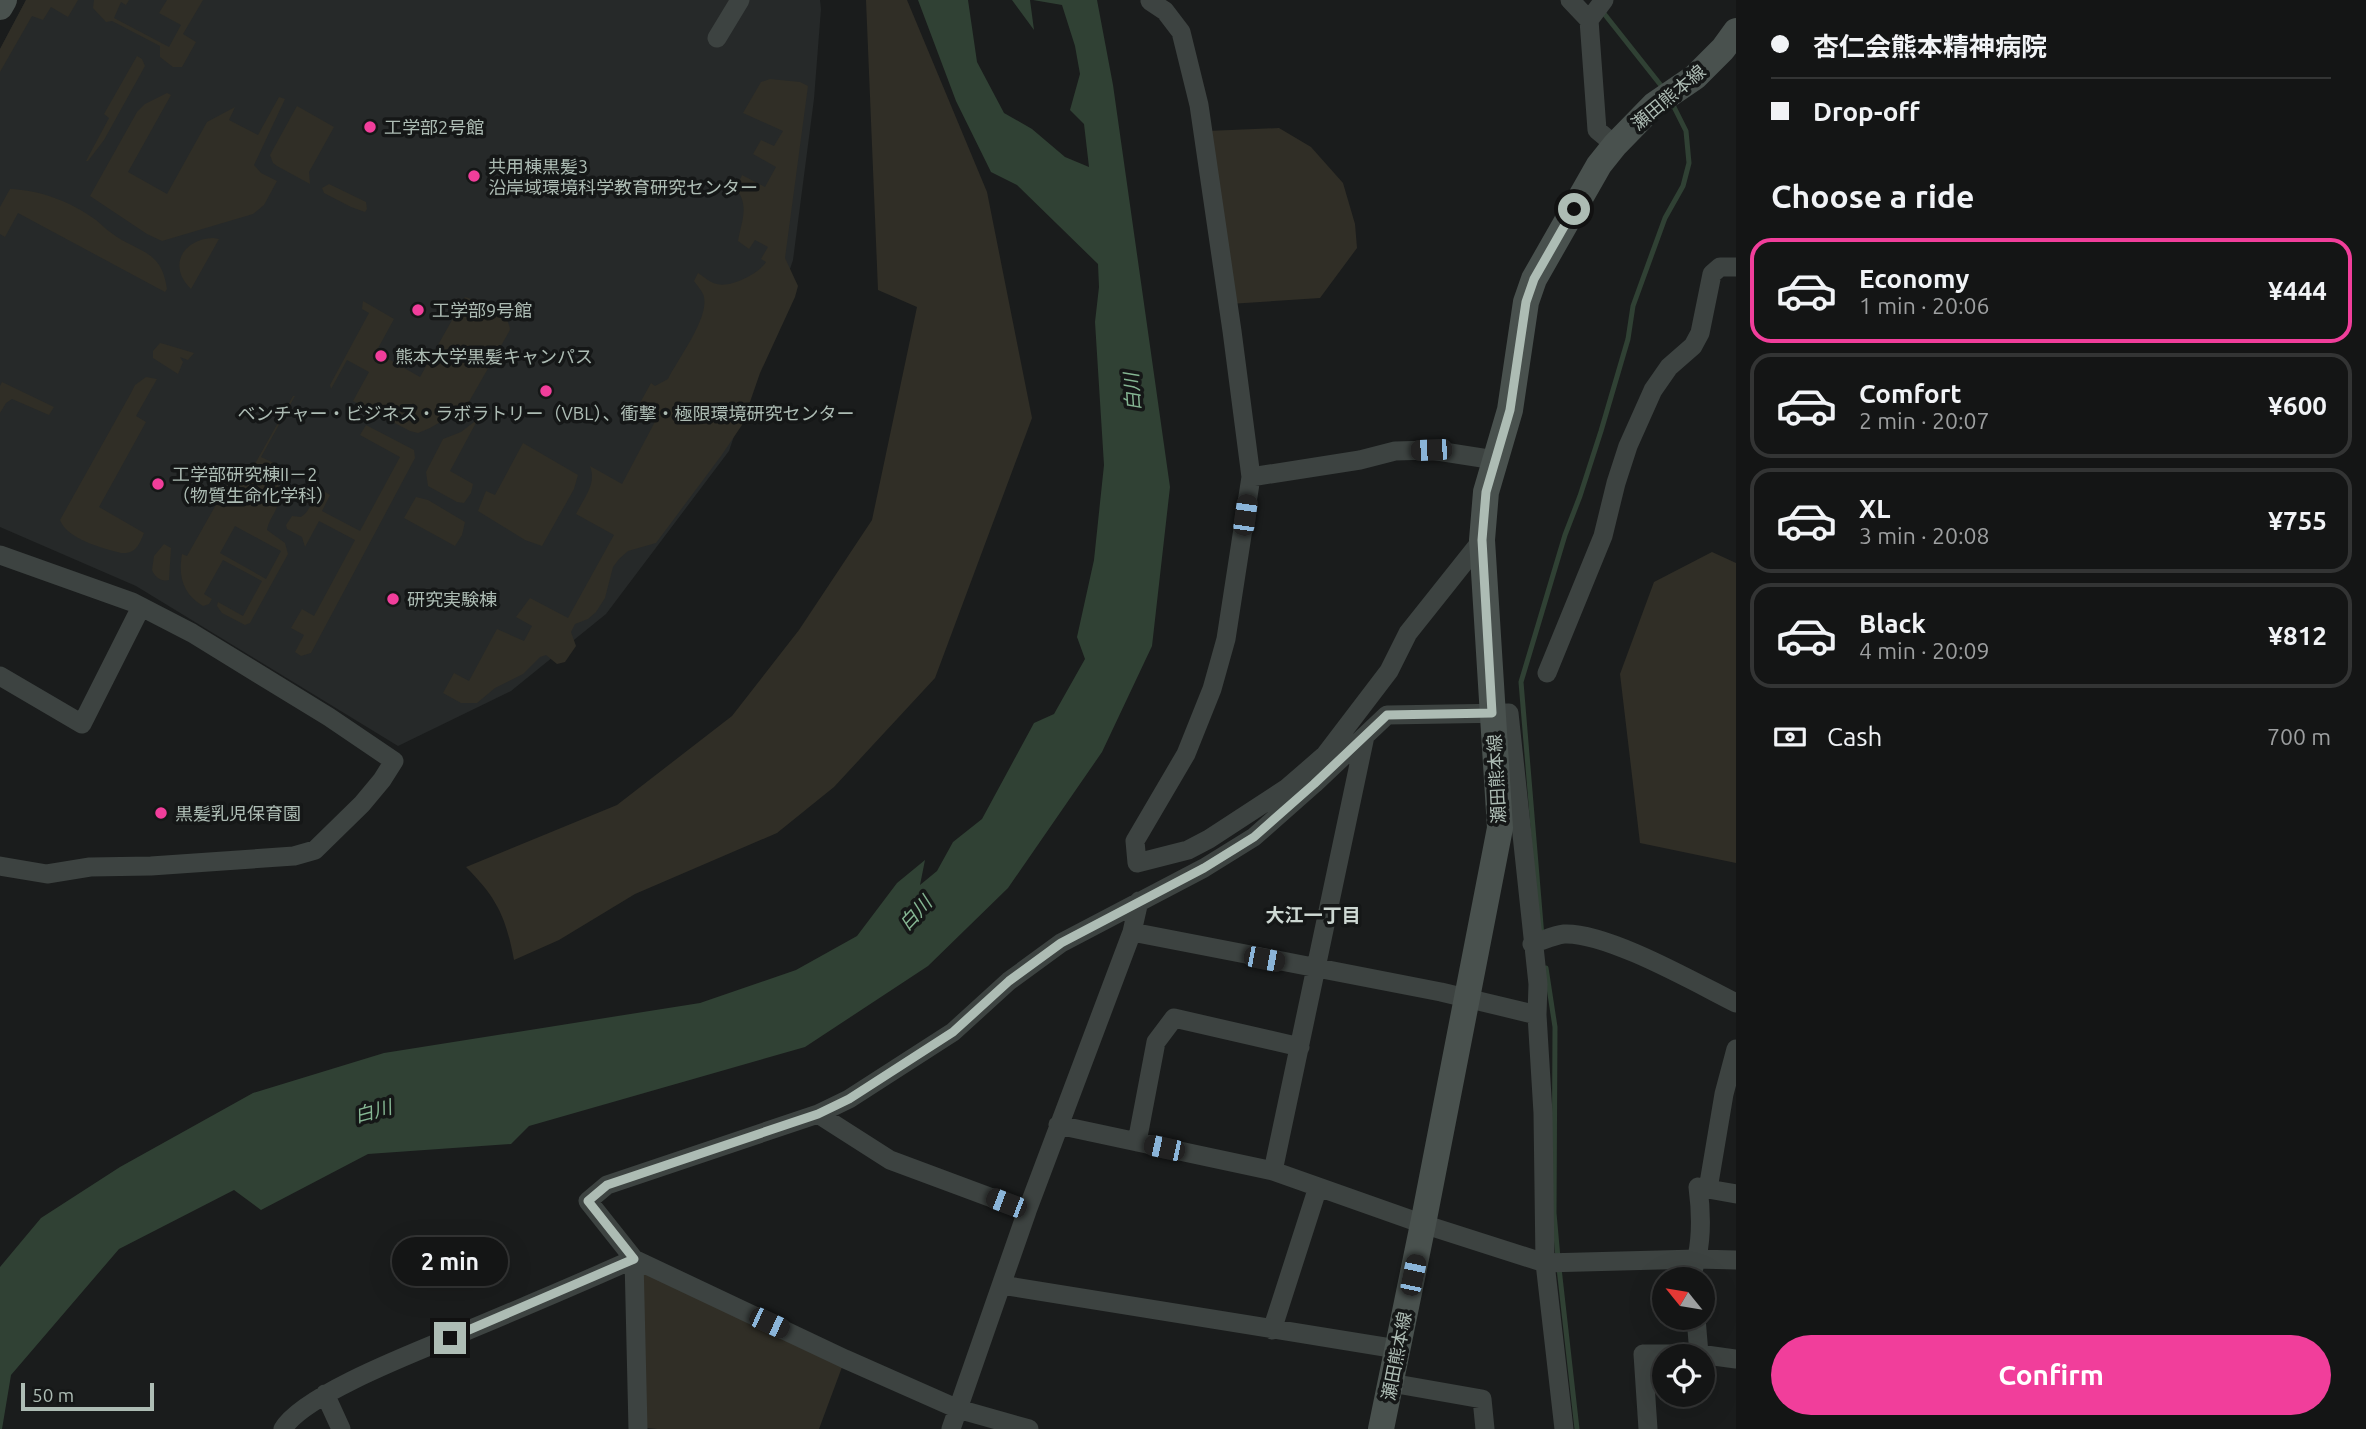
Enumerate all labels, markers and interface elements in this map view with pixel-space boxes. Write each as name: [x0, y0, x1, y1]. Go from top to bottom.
text: 杏仁会熊本精神病院: [1813, 32, 2047, 61]
street label: 瀬田熊本線: [1627, 60, 1709, 134]
text: Drop-off: [1813, 97, 1920, 126]
place label: 工学部2号館: [384, 117, 484, 137]
marker: 工学部2号館: [362, 119, 378, 135]
place label: 共用棟黒髪3 沿岸域環境科学教育研究センター: [488, 156, 758, 197]
marker: 共用棟黒髪3 沿岸域環境科学教育研究センター: [466, 168, 482, 184]
text: Choose a ride: [1771, 178, 1974, 214]
route start: [1558, 193, 1590, 225]
icon: car: [1775, 259, 1838, 322]
text: Economy: [1859, 264, 1969, 293]
text: ¥444: [2268, 276, 2327, 305]
text: 1 min · 20:06: [1859, 293, 1990, 318]
place label: 工学部9号館: [432, 300, 532, 320]
marker: 工学部9号館: [410, 302, 426, 318]
place label: 熊本大学黒髪キャンパス: [395, 346, 593, 366]
marker: 熊本大学黒髪キャンパス: [373, 348, 389, 364]
water label: 白川: [1120, 370, 1144, 412]
icon: car: [1775, 374, 1838, 437]
text: Comfort: [1859, 379, 1962, 408]
marker: ベンチャー・ビジネス・ラボラトリー（VBL）、衝撃・極限環境研究センター: [538, 383, 554, 399]
text: ¥600: [2268, 391, 2327, 420]
place label: ベンチャー・ビジネス・ラボラトリー（VBL）、衝撃・極限環境研究センター: [238, 403, 854, 423]
text: 2 min · 20:07: [1859, 408, 1990, 433]
car: [1410, 439, 1453, 461]
place label: 工学部研究棟II－2 （物質生命化学科）: [172, 464, 334, 505]
marker: 工学部研究棟II－2 （物質生命化学科）: [150, 476, 166, 492]
icon: car: [1775, 489, 1838, 552]
car: [1232, 493, 1259, 537]
text: XL: [1859, 494, 1890, 523]
text: ¥755: [2268, 506, 2327, 535]
text: 3 min · 20:08: [1859, 523, 1990, 548]
place label: 研究実験棟: [407, 589, 497, 609]
marker: 研究実験棟: [385, 591, 401, 607]
icon: car: [1775, 604, 1838, 667]
text: Black: [1859, 609, 1926, 638]
text: ¥812: [2268, 621, 2327, 650]
text: 4 min · 20:09: [1859, 638, 1990, 663]
icon: cash: [1771, 718, 1809, 756]
text: Cash: [1827, 722, 1882, 751]
text: 700 m: [2267, 724, 2331, 749]
street label: 瀬田熊本線: [1484, 734, 1508, 824]
place label: 黒髪乳児保育園: [175, 803, 301, 823]
marker: 黒髪乳児保育園: [153, 805, 169, 821]
water label: 白川: [894, 890, 937, 934]
district label: 大江一丁目: [1265, 904, 1361, 926]
car: [1242, 945, 1287, 973]
water label: 白川: [352, 1095, 396, 1127]
car: [1142, 1133, 1187, 1163]
car: [983, 1186, 1030, 1220]
callout: 2 min: [392, 1236, 508, 1286]
text: 2 min: [421, 1249, 479, 1274]
car: [1399, 1252, 1428, 1298]
north arrow: [1652, 1267, 1715, 1330]
map controls: [1652, 1267, 1715, 1407]
car: [746, 1305, 793, 1341]
street label: 瀬田熊本線: [1378, 1310, 1414, 1402]
route end: [434, 1322, 466, 1354]
button: Confirm: [1771, 1335, 2331, 1415]
button: locate: [1652, 1344, 1715, 1407]
scale bar: [21, 1380, 154, 1412]
text: 50 m: [32, 1384, 74, 1406]

